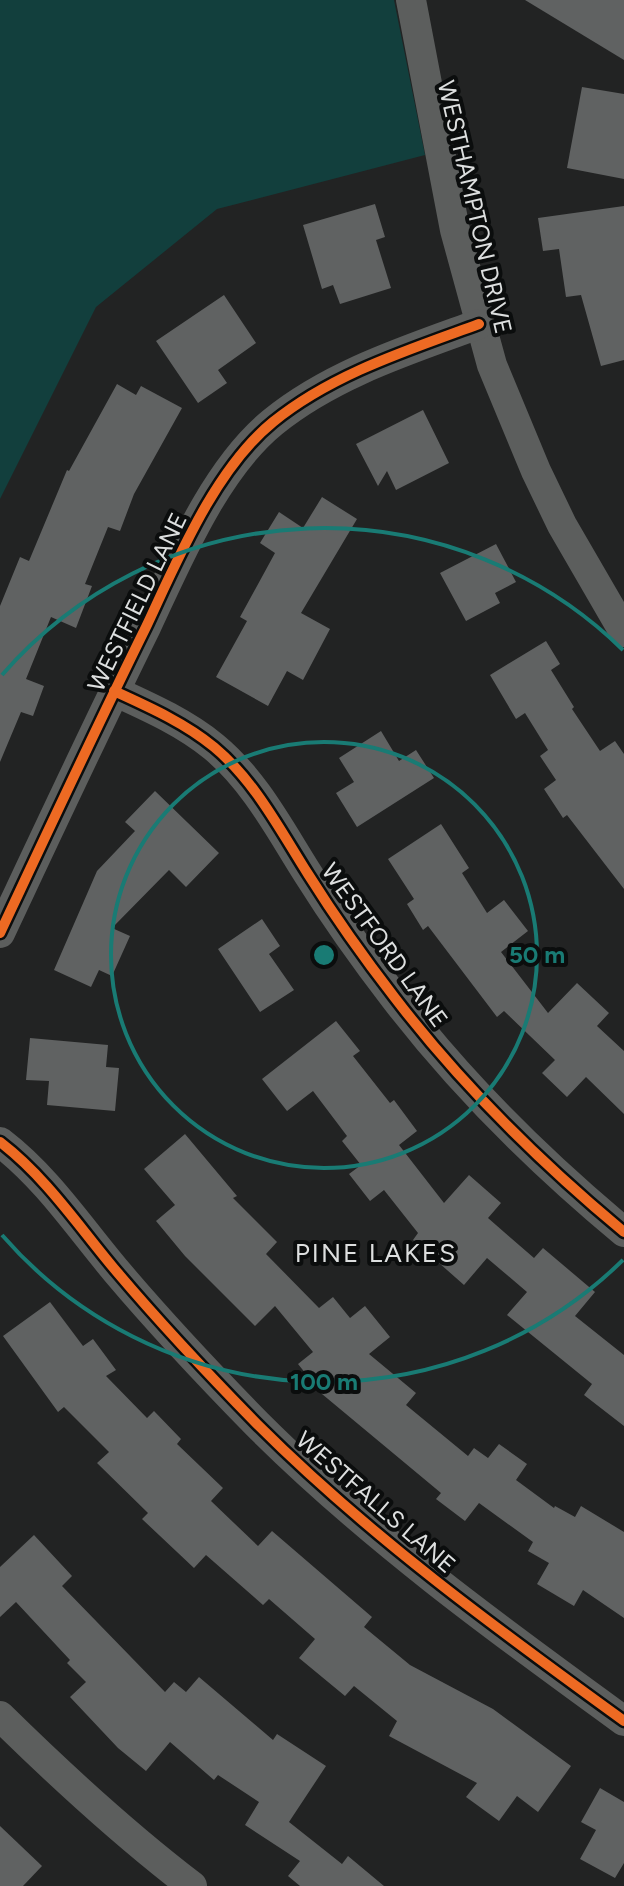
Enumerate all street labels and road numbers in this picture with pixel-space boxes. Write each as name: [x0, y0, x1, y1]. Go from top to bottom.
street label: WESTHAMPTON DRIVE: [432, 78, 518, 336]
street label: WESTFIELD LANE: [81, 508, 193, 696]
street label: WESTFORD LANE: [316, 857, 454, 1033]
street label: WESTFALLS LANE: [290, 1425, 462, 1579]

